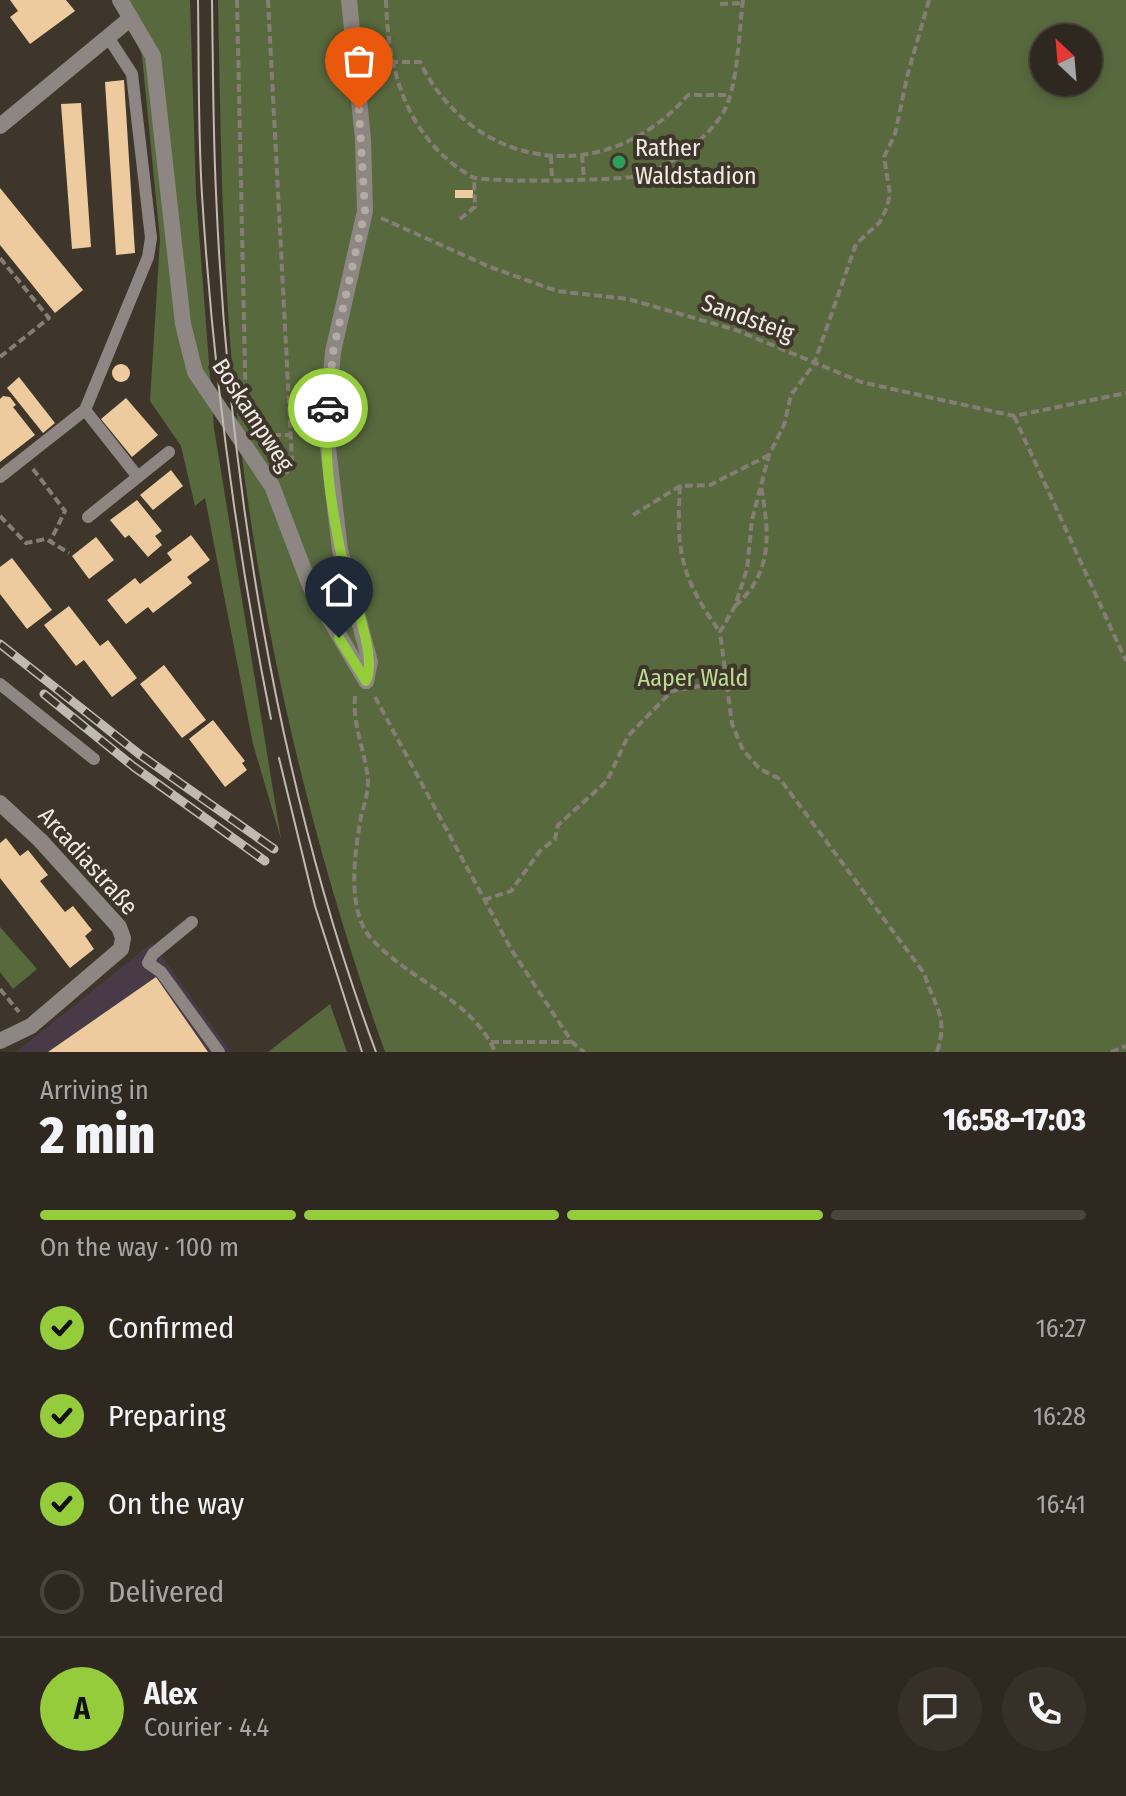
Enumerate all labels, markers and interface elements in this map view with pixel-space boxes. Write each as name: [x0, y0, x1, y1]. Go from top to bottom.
north arrow: [1030, 24, 1102, 96]
map controls: [1030, 24, 1102, 96]
pin: [325, 27, 393, 109]
icon: bag: [337, 39, 381, 83]
place label: Rather Waldstadion: [635, 134, 757, 190]
marker: Rather Waldstadion: [610, 153, 628, 171]
street label: Sandsteig: [698, 288, 799, 348]
street label: Boskampweg: [206, 353, 300, 477]
courier: [288, 368, 368, 448]
icon: car: [306, 386, 350, 430]
pin: [305, 556, 373, 638]
icon: home: [317, 568, 361, 612]
park label: Aaper Wald: [638, 664, 748, 692]
street label: Arcadiastraße: [32, 802, 144, 920]
text: Arriving in: [40, 1075, 149, 1106]
text: 16:58–17:03: [943, 1102, 1086, 1138]
text: 2 min: [40, 1104, 155, 1167]
text: On the way · 100 m: [40, 1232, 239, 1263]
icon: check: [40, 1306, 84, 1350]
text: Confirmed: [108, 1310, 234, 1346]
text: 16:27: [1036, 1313, 1086, 1344]
icon: check: [40, 1394, 84, 1438]
text: Preparing: [108, 1398, 226, 1434]
text: 16:28: [1033, 1401, 1086, 1432]
icon: check: [40, 1482, 84, 1526]
text: On the way: [108, 1486, 244, 1522]
text: 16:41: [1036, 1489, 1086, 1520]
text: Delivered: [108, 1574, 224, 1610]
button: chat: [898, 1667, 982, 1751]
button: phone: [1002, 1667, 1086, 1751]
text: Alex: [144, 1676, 197, 1712]
text: A: [74, 1691, 90, 1727]
text: Courier · 4.4: [144, 1712, 269, 1743]

